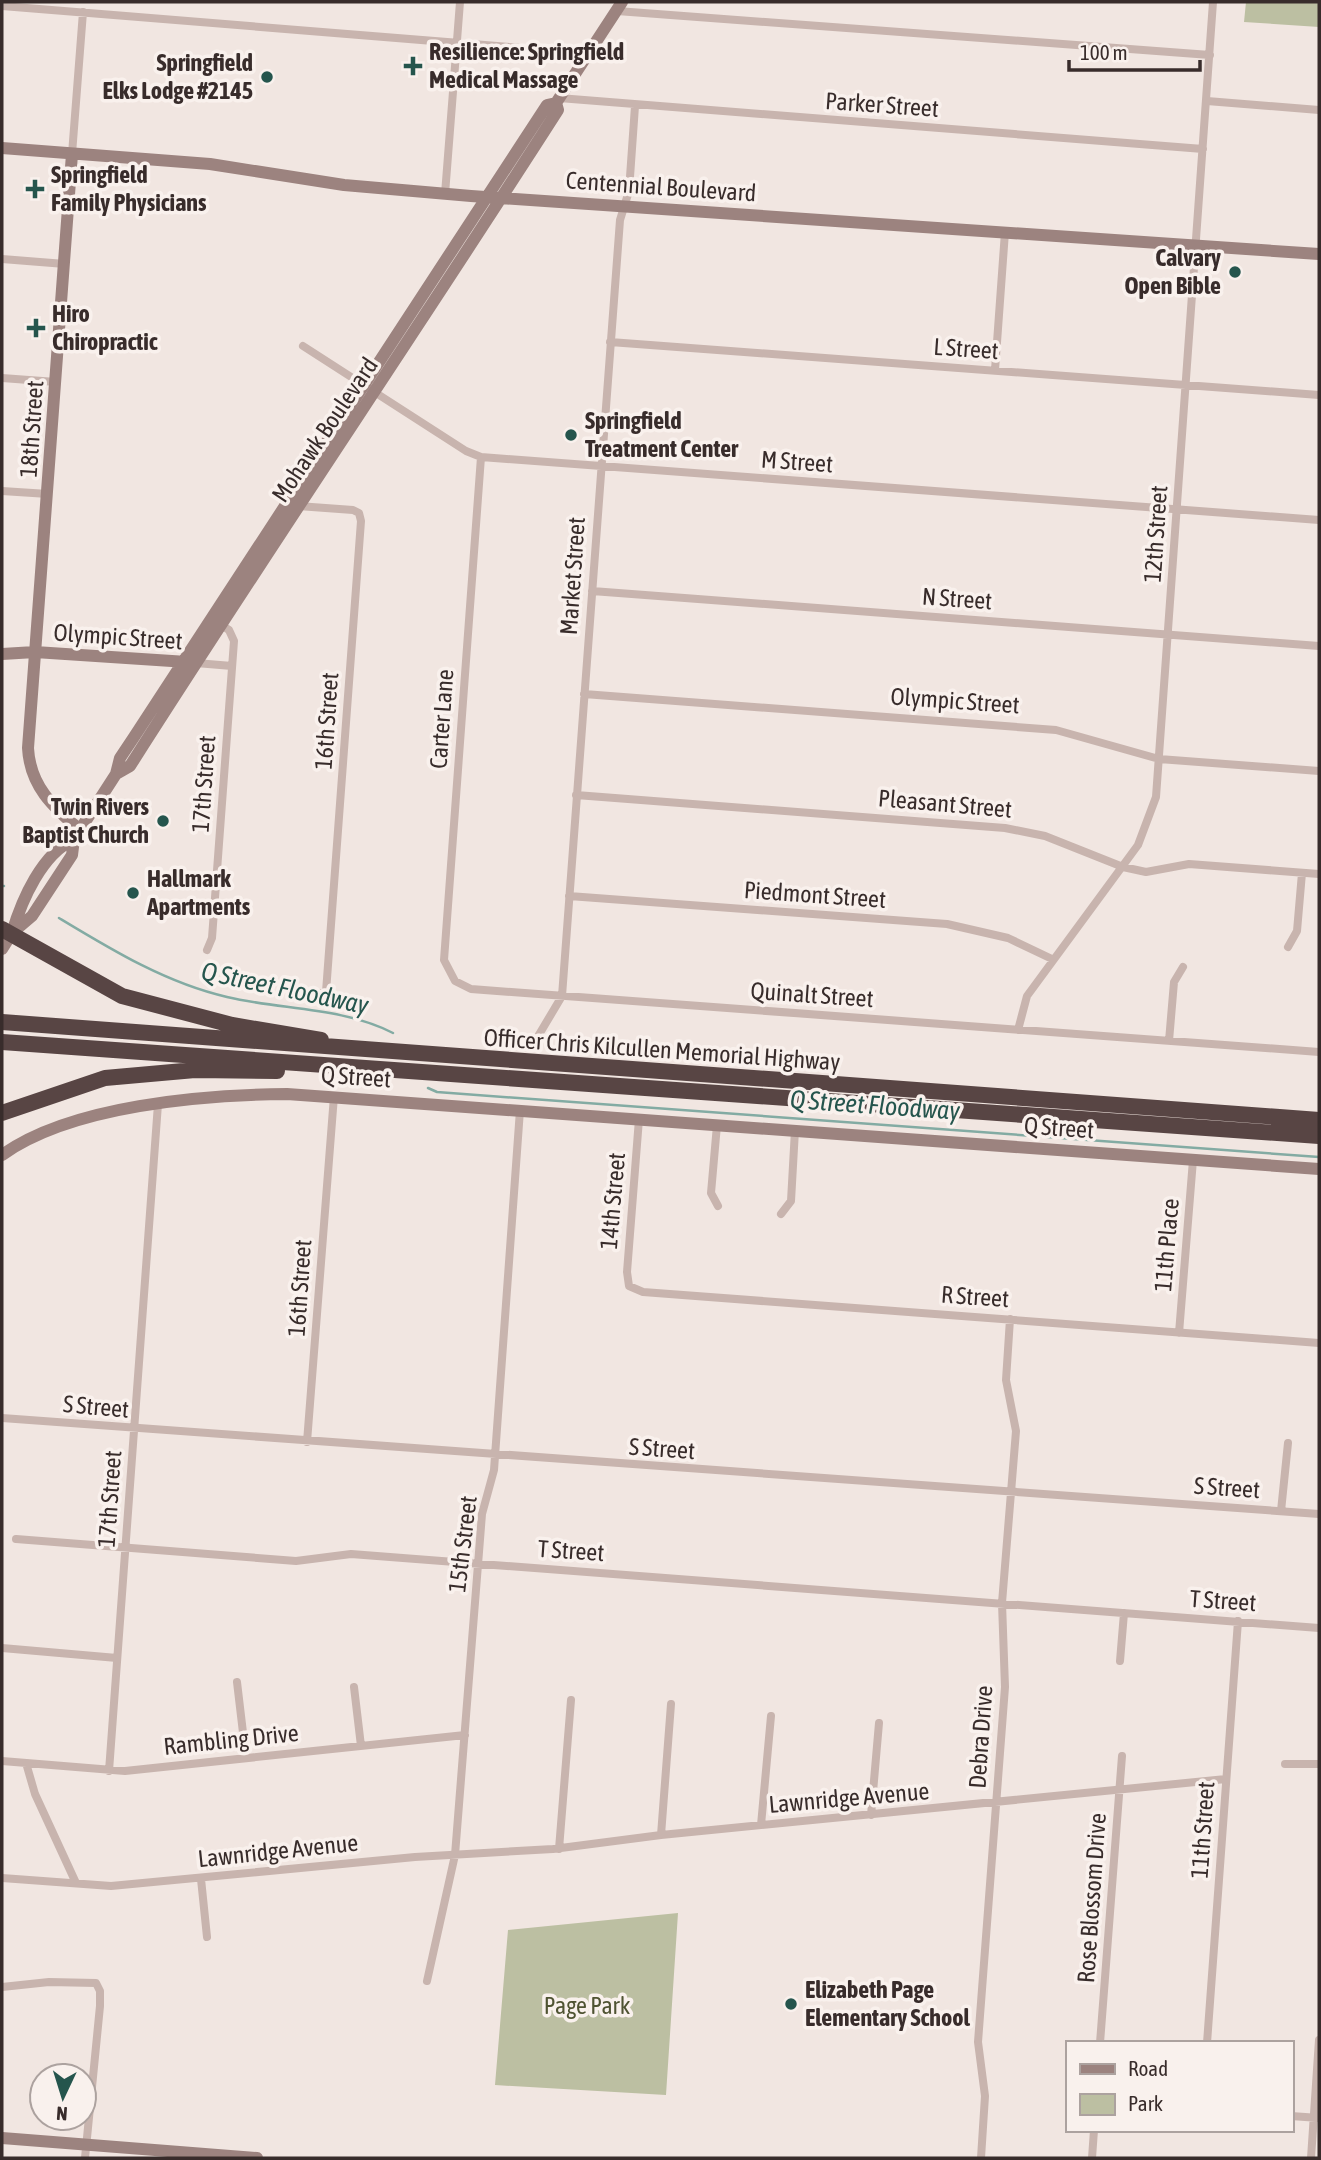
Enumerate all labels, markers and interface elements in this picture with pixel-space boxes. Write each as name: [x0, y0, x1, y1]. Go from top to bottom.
scale bar: [1069, 28, 1200, 72]
place label: Resilience: Springfield Medical Massage: [429, 38, 624, 93]
text: 100 m: [1080, 40, 1128, 64]
place label: Springfield Elks Lodge #2145: [102, 49, 253, 104]
marker: Resilience: Springfield Medical Massage: [403, 56, 423, 76]
marker: Springfield Elks Lodge #2145: [259, 69, 275, 85]
street label: Parker Street: [824, 87, 940, 122]
place label: Springfield Family Physicians: [51, 161, 207, 216]
street label: Centennial Boulevard: [565, 166, 757, 207]
marker: Springfield Family Physicians: [25, 179, 45, 199]
place label: Calvary Open Bible: [1124, 244, 1221, 299]
marker: Calvary Open Bible: [1227, 264, 1243, 280]
place label: Hiro Chiropractic: [52, 300, 158, 355]
marker: Hiro Chiropractic: [26, 318, 46, 338]
street label: L Street: [933, 333, 1000, 364]
street label: Mohawk Boulevard: [266, 352, 383, 507]
street label: 18th Street: [15, 380, 48, 478]
place label: Springfield Treatment Center: [585, 407, 739, 462]
marker: Springfield Treatment Center: [563, 427, 579, 443]
street label: M Street: [760, 446, 834, 477]
street label: 12th Street: [1139, 485, 1172, 583]
street label: Market Street: [555, 516, 590, 636]
street label: N Street: [921, 583, 993, 614]
street label: Olympic Street: [53, 619, 183, 654]
street label: Carter Lane: [425, 668, 458, 770]
street label: 16th Street: [310, 672, 343, 770]
street label: Olympic Street: [890, 683, 1020, 718]
street label: 17th Street: [187, 735, 220, 833]
street label: Pleasant Street: [877, 784, 1013, 823]
place label: Twin Rivers Baptist Church: [22, 793, 150, 848]
marker: Twin Rivers Baptist Church: [155, 813, 171, 829]
place label: Hallmark Apartments: [146, 865, 251, 920]
street label: Piedmont Street: [743, 876, 887, 913]
marker: Hallmark Apartments: [125, 885, 141, 901]
water label: Q Street Floodway: [199, 956, 372, 1020]
street label: Quinalt Street: [750, 977, 874, 1012]
street label: Officer Chris Kilcullen Memorial Highway: [483, 1024, 841, 1075]
street label: Q Street: [320, 1061, 392, 1092]
water label: Q Street Floodway: [789, 1084, 961, 1126]
street label: Q Street: [1023, 1112, 1095, 1143]
street label: 14th Street: [595, 1151, 630, 1250]
street label: 11th Place: [1149, 1197, 1184, 1293]
street label: 16th Street: [283, 1239, 316, 1337]
street label: R Street: [940, 1281, 1010, 1312]
street label: S Street: [62, 1390, 130, 1423]
street label: S Street: [628, 1433, 696, 1464]
street label: 17th Street: [93, 1450, 126, 1548]
street label: S Street: [1193, 1472, 1261, 1503]
street label: 15th Street: [443, 1494, 482, 1594]
street label: T Street: [537, 1535, 605, 1566]
street label: T Street: [1189, 1585, 1257, 1616]
street label: Debra Drive: [963, 1684, 998, 1789]
street label: Rambling Drive: [162, 1719, 300, 1760]
street label: Lawnridge Avenue: [768, 1777, 930, 1818]
street label: 11th Street: [1186, 1781, 1219, 1879]
street label: Rose Blossom Drive: [1072, 1812, 1111, 1984]
street label: Lawnridge Avenue: [197, 1829, 359, 1872]
place label: Elizabeth Page Elementary School: [805, 1976, 971, 2031]
park label: Page Park: [544, 1992, 631, 2019]
marker: Elizabeth Page Elementary School: [783, 1996, 799, 2012]
legend: [1066, 2041, 1293, 2132]
text: Road: [1128, 2056, 1168, 2080]
north arrow: [28, 2062, 98, 2132]
text: Park: [1128, 2091, 1163, 2115]
text: N: [55, 2103, 68, 2125]

